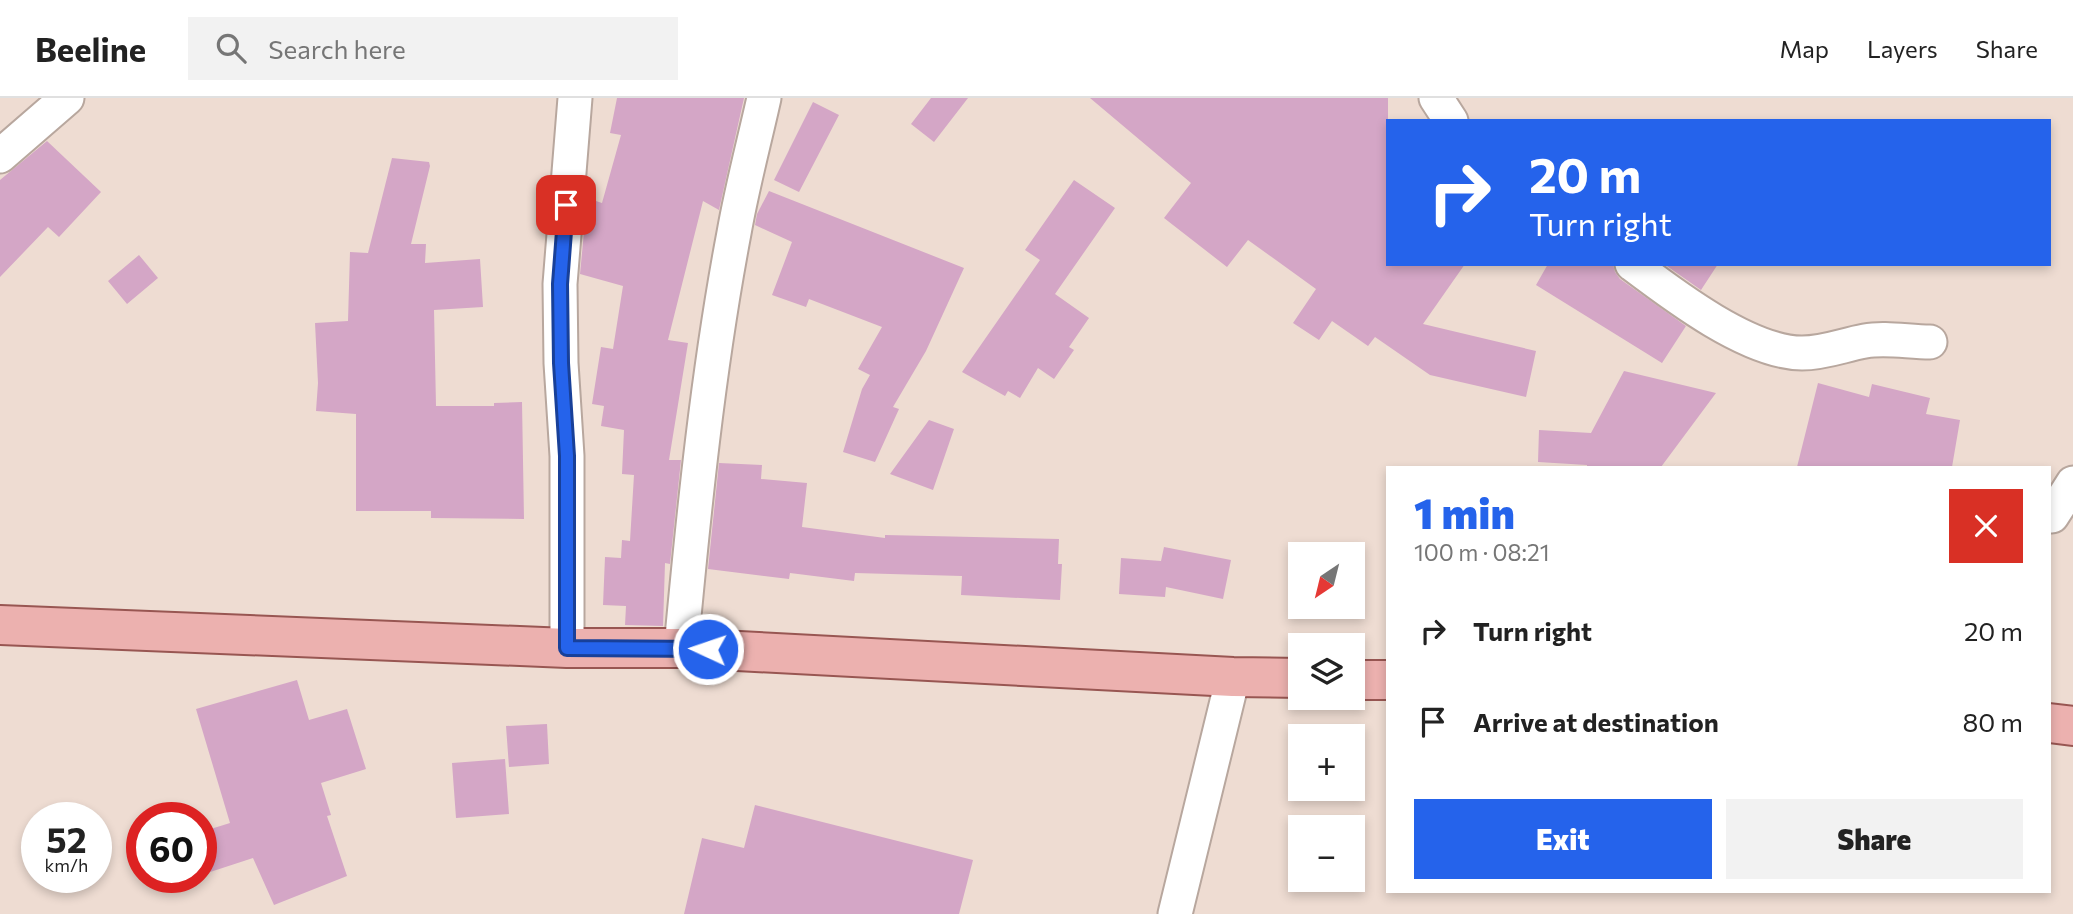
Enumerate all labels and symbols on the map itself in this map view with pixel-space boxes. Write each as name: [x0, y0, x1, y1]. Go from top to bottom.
pin: [536, 175, 596, 235]
north arrow: [1288, 542, 1365, 620]
position arrow: [671, 612, 745, 686]
speed limit sign: 60: [126, 802, 217, 893]

